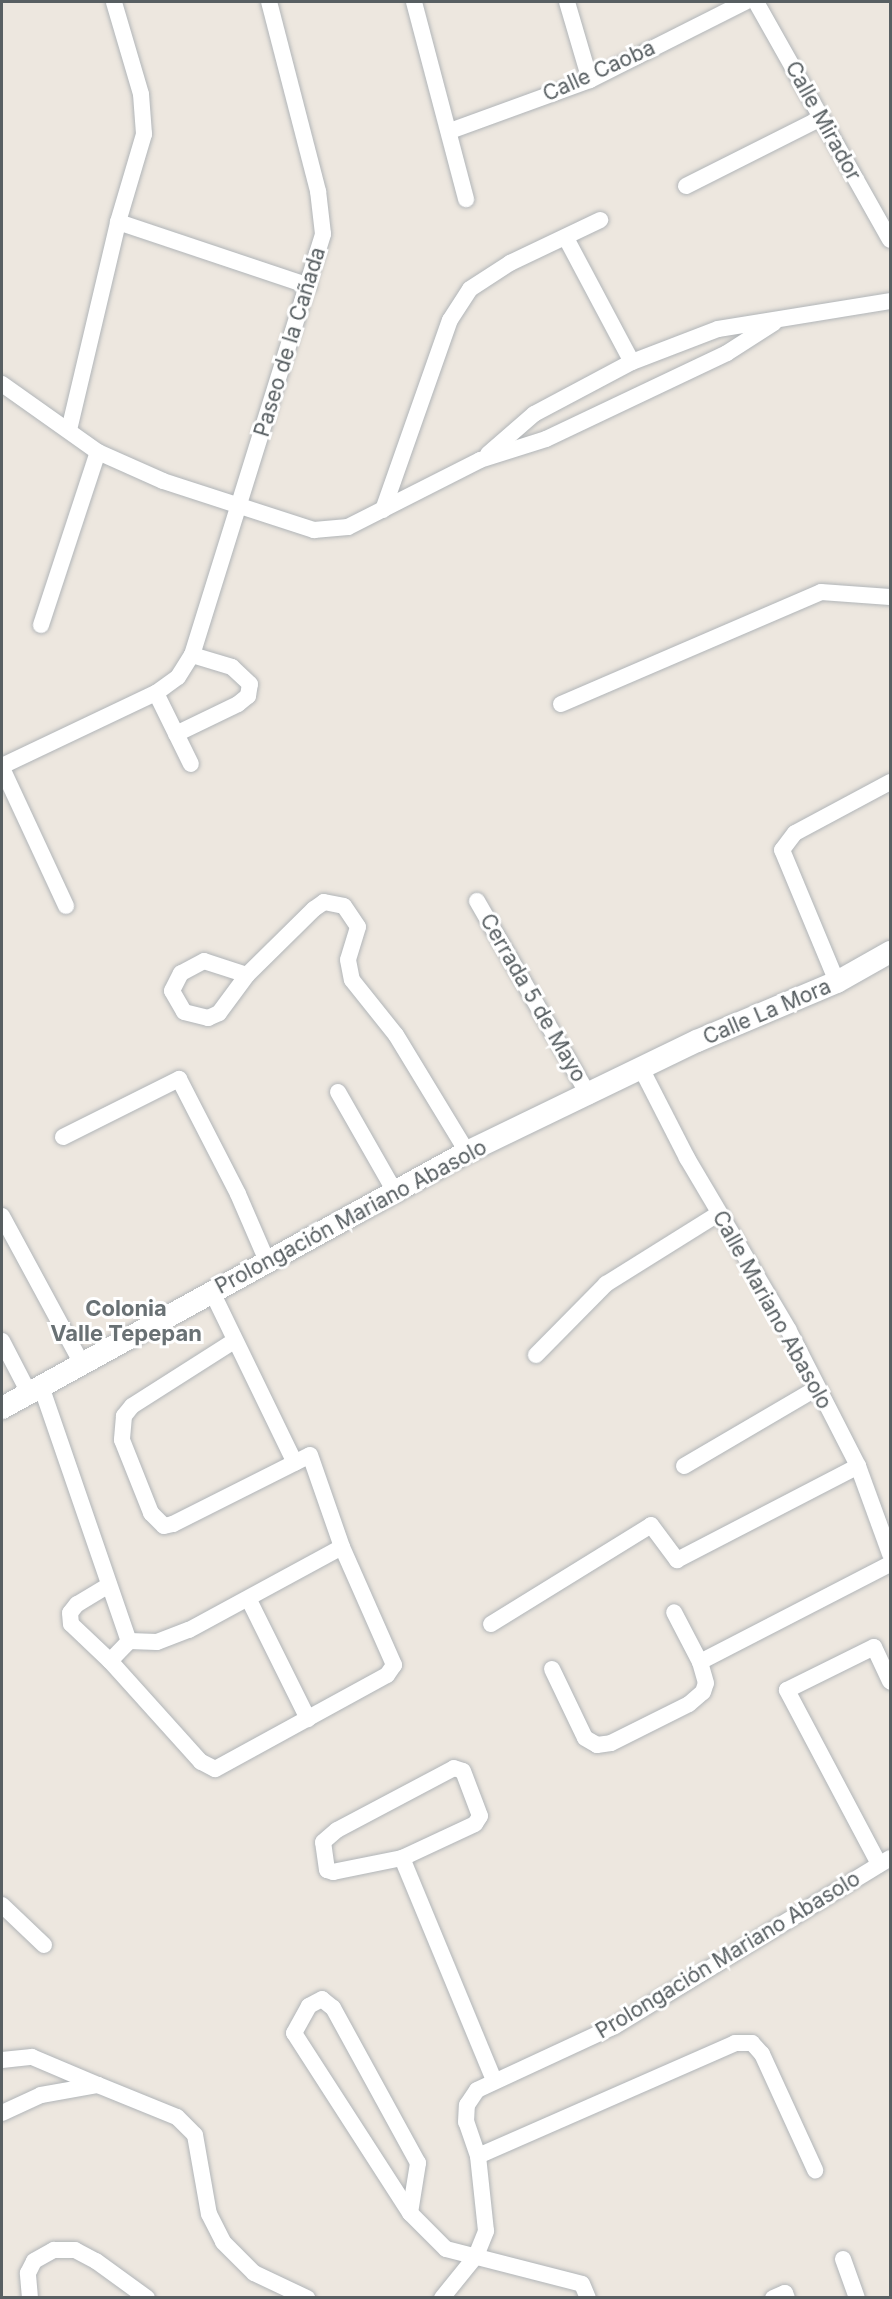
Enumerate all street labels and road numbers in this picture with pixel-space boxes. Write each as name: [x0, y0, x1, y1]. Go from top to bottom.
street label: Calle Caoba: [539, 35, 659, 107]
street label: Calle Mirador: [780, 57, 866, 185]
street label: Paseo de la Cañada: [249, 244, 331, 440]
street label: Cerrada 5 de Mayo: [475, 909, 591, 1087]
street label: Calle La Mora: [699, 974, 835, 1050]
street label: Prolongación Mariano Abasolo: [211, 1135, 491, 1299]
street label: Calle Mariano Abasolo: [707, 1206, 837, 1414]
street label: Prolongación Mariano Abasolo: [591, 1866, 865, 2044]

